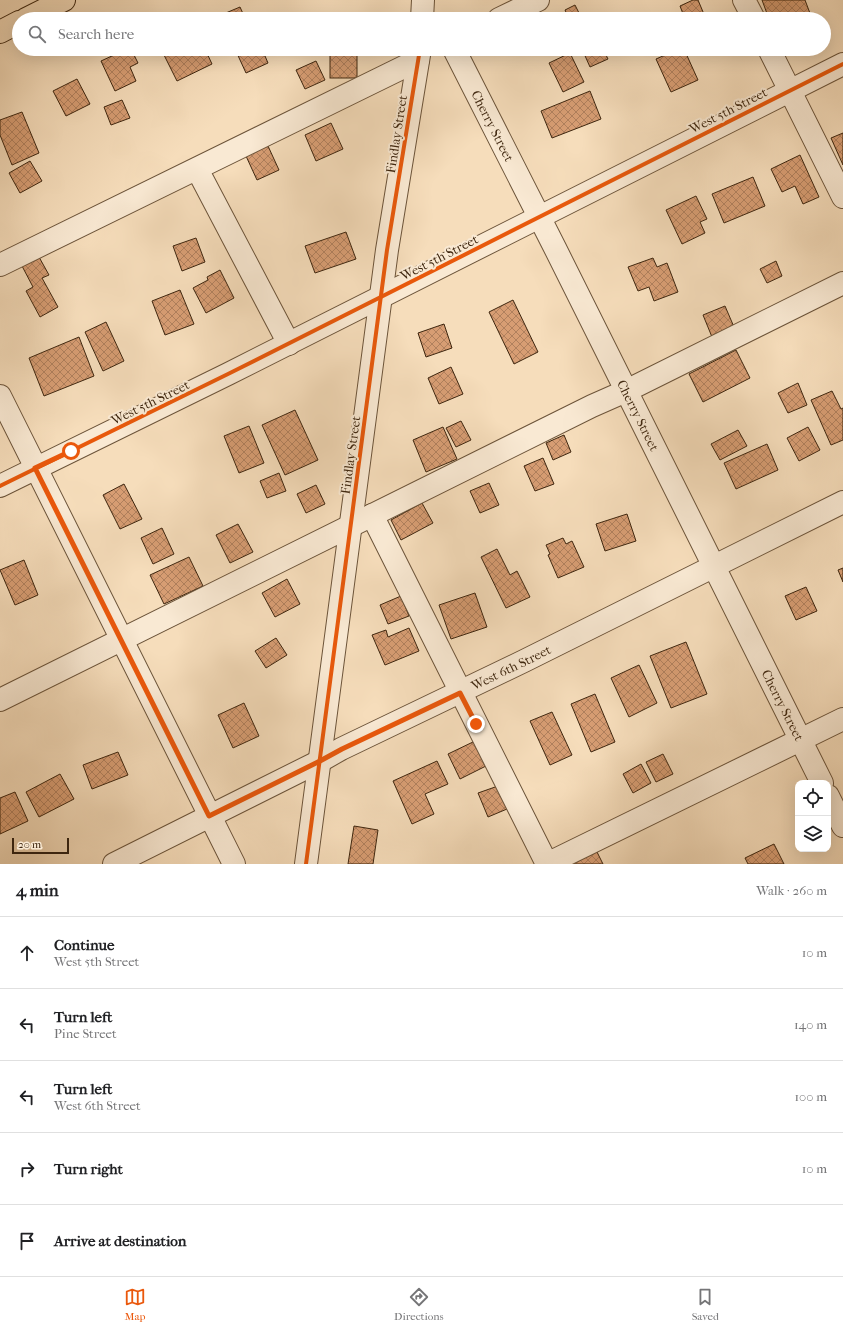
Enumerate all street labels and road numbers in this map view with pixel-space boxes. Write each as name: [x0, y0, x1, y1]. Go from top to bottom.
street label: West 5th Street: [686, 84, 770, 137]
street label: Cherry Street: [468, 88, 517, 164]
street label: Findlay Street: [383, 94, 410, 174]
street label: West 5th Street: [397, 231, 481, 284]
street label: West 5th Street: [108, 377, 192, 428]
street label: Cherry Street: [614, 377, 662, 454]
street label: Findlay Street: [338, 415, 363, 495]
street label: West 6th Street: [468, 642, 554, 694]
street label: Cherry Street: [759, 667, 807, 744]

